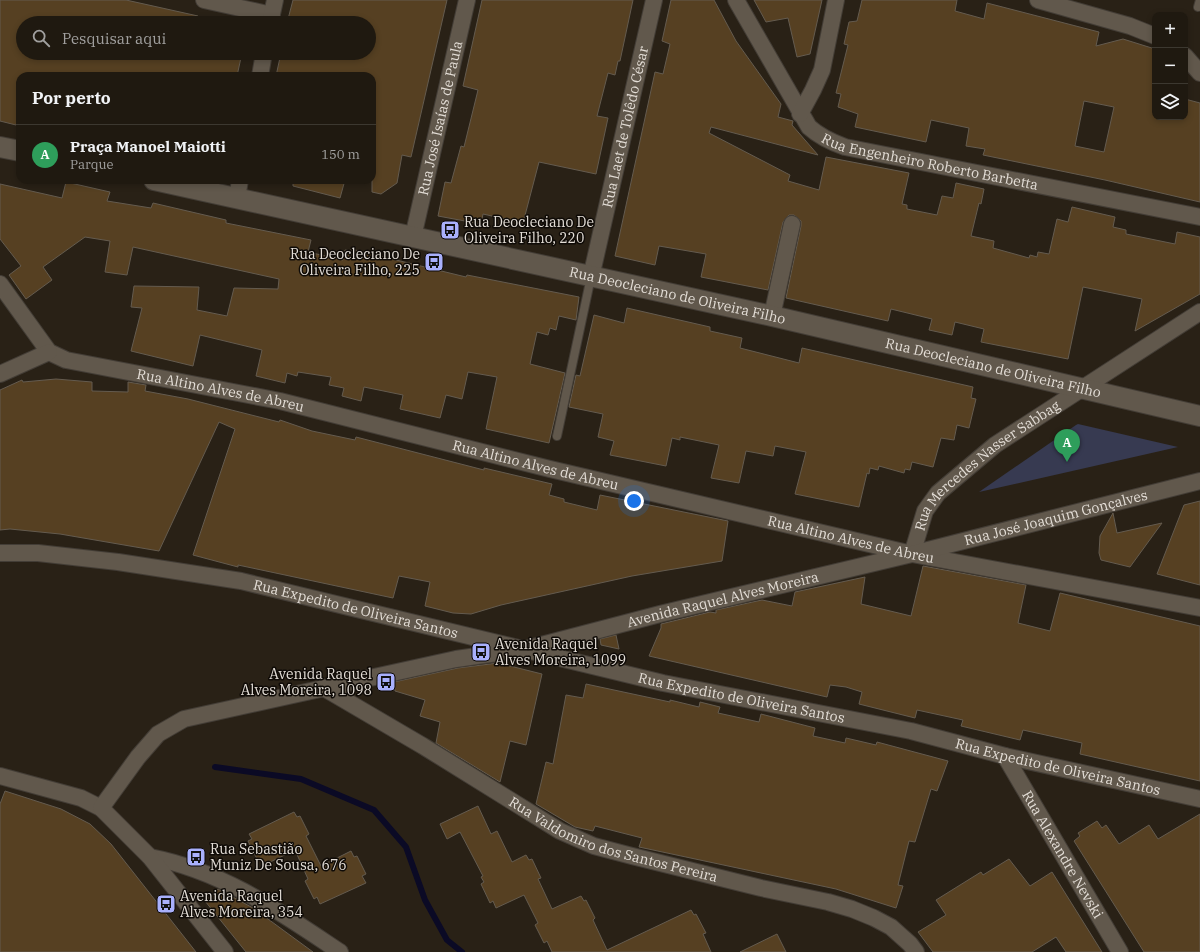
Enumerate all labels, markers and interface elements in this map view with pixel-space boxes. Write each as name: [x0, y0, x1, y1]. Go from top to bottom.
map controls: [1152, 12, 1188, 120]
button: +: [1152, 12, 1188, 48]
search box: [16, 16, 376, 60]
icon: search: [30, 27, 52, 49]
text: Pesquisar aqui: [62, 29, 166, 48]
street label: Rua José Isaías de Paula: [414, 39, 467, 197]
street label: Rua Laet de Tolêdo César: [598, 44, 652, 209]
button: −: [1152, 48, 1188, 84]
button: layers: [1152, 84, 1188, 120]
text: Por perto: [32, 87, 111, 109]
street label: Rua Engenheiro Roberto Barbetta: [818, 129, 1040, 194]
text: Praça Manoel Maiotti: [70, 137, 226, 156]
text: A: [40, 146, 50, 163]
text: 150 m: [321, 146, 360, 163]
text: Parque: [70, 156, 114, 173]
place label: Rua Deocleciano De Oliveira Filho, 220: [464, 213, 594, 247]
bus stop icon: Rua Deocleciano De Oliveira Filho, 220: [439, 219, 461, 241]
place label: Rua Deocleciano De Oliveira Filho, 225: [290, 245, 420, 279]
bus stop icon: Rua Deocleciano De Oliveira Filho, 225: [423, 251, 445, 273]
street label: Rua Deocleciano de Oliveira Filho: [568, 263, 787, 328]
street label: Rua Deocleciano de Oliveira Filho: [884, 334, 1103, 402]
street label: Rua Altino Alves de Abreu: [135, 365, 306, 416]
street label: Rua Mercedes Nasser Sabbag: [911, 396, 1064, 533]
pin: A: [1054, 429, 1080, 462]
street label: Rua Altino Alves de Abreu: [451, 436, 621, 494]
street label: Rua José Joaquim Gonçalves: [962, 486, 1150, 549]
your location: [624, 491, 644, 511]
street label: Rua Altino Alves de Abreu: [766, 511, 936, 567]
street label: Avenida Raquel Alves Moreira: [625, 567, 821, 631]
street label: Rua Expedito de Oliveira Santos: [252, 575, 460, 642]
place label: Avenida Raquel Alves Moreira, 1099: [495, 635, 626, 669]
bus stop icon: Avenida Raquel Alves Moreira, 1099: [470, 641, 492, 663]
place label: Avenida Raquel Alves Moreira, 1098: [241, 665, 372, 699]
street label: Rua Expedito de Oliveira Santos: [636, 668, 846, 727]
bus stop icon: Avenida Raquel Alves Moreira, 1098: [375, 671, 397, 693]
street label: Rua Expedito de Oliveira Santos: [953, 734, 1162, 799]
street label: Rua Alexandre Nevski: [1018, 787, 1107, 921]
street label: Rua Valdomiro dos Santos Pereira: [506, 793, 720, 886]
place label: Rua Sebastião Muniz De Sousa, 676: [210, 840, 347, 874]
bus stop icon: Rua Sebastião Muniz De Sousa, 676: [185, 846, 207, 868]
place label: Avenida Raquel Alves Moreira, 354: [180, 887, 303, 921]
bus stop icon: Avenida Raquel Alves Moreira, 354: [155, 893, 177, 915]

